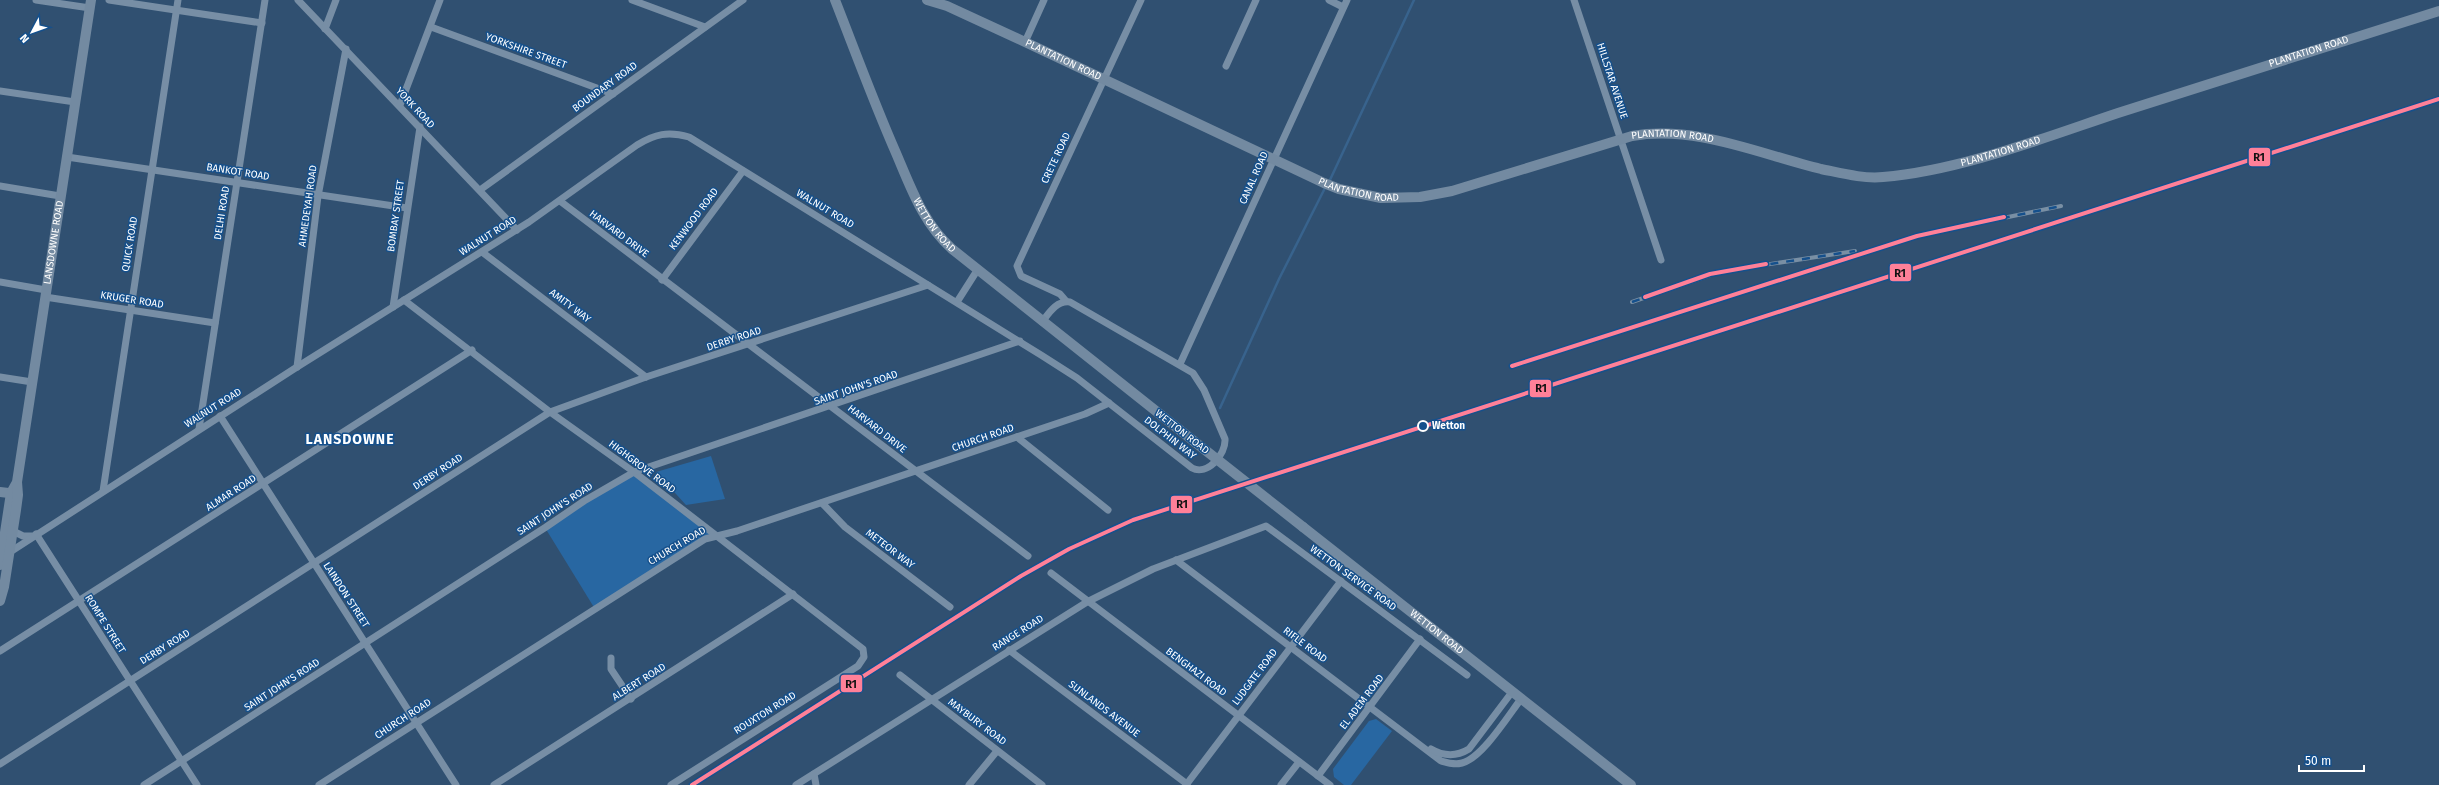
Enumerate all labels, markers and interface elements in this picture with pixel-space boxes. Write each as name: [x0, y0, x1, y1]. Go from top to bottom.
north arrow: [12, 12, 52, 52]
text: N: [18, 31, 32, 45]
street label: YORKSHIRE STREET: [484, 31, 569, 72]
street label: PLANTATION ROAD: [2267, 34, 2350, 70]
street label: PLANTATION ROAD: [1023, 37, 1103, 83]
street label: HILLSTAR AVENUE: [1594, 41, 1630, 121]
street label: BOUNDARY ROAD: [570, 59, 640, 115]
street label: YORK ROAD: [393, 85, 437, 131]
street label: PLANTATION ROAD: [1630, 128, 1715, 145]
street label: CRETE ROAD: [1039, 130, 1073, 186]
street label: PLANTATION ROAD: [1959, 134, 2042, 169]
line badge: R1: [2248, 147, 2271, 167]
street label: CANAL ROAD: [1237, 150, 1271, 206]
text: R1: [2253, 151, 2265, 164]
street label: BANKOT ROAD: [206, 161, 270, 183]
street label: AHMEDEYAH ROAD: [296, 164, 320, 248]
street label: PLANTATION ROAD: [1316, 175, 1399, 204]
street label: BOMBAY STREET: [385, 178, 407, 253]
street label: DELHI ROAD: [212, 185, 232, 241]
street label: KENWOOD ROAD: [667, 186, 721, 252]
street label: WALNUT ROAD: [794, 187, 856, 231]
street label: WETTON ROAD: [910, 196, 958, 255]
street label: LANSDOWNE ROAD: [41, 200, 66, 285]
street label: HARVARD DRIVE: [587, 208, 651, 260]
street label: WALNUT ROAD: [457, 214, 519, 258]
street label: QUICK ROAD: [120, 216, 140, 272]
line badge: R1: [1889, 263, 1912, 282]
text: R1: [1894, 267, 1906, 280]
street label: AMITY WAY: [547, 287, 593, 326]
street label: KRUGER ROAD: [100, 289, 164, 311]
street label: DERBY ROAD: [705, 325, 763, 353]
street label: SAINT JOHN'S ROAD: [813, 368, 899, 408]
line badge: R1: [1529, 379, 1552, 398]
text: R1: [1535, 382, 1547, 395]
street label: WALNUT ROAD: [182, 386, 244, 430]
street label: HARVARD DRIVE: [845, 402, 909, 456]
street label: WETTON ROAD: [1153, 407, 1211, 457]
street label: DOLPHIN WAY: [1142, 414, 1199, 462]
marker: Wetton: [1417, 420, 1429, 432]
place label: Wetton: [1432, 420, 1465, 432]
street label: CHURCH ROAD: [950, 422, 1016, 454]
district label: LANSDOWNE: [305, 431, 395, 448]
street label: HIGHGROVE ROAD: [606, 438, 678, 496]
street label: DERBY ROAD: [411, 452, 465, 492]
street label: ALMAR ROAD: [204, 472, 258, 514]
street label: SAINT JOHN'S ROAD: [515, 480, 595, 538]
line badge: R1: [1170, 495, 1193, 514]
text: R1: [1176, 498, 1188, 511]
street label: CHURCH ROAD: [646, 524, 708, 568]
street label: METEOR WAY: [863, 527, 917, 572]
street label: WETTON SERVICE ROAD: [1307, 543, 1399, 613]
street label: LAINDON STREET: [320, 560, 372, 631]
street label: ROMPE STREET: [82, 593, 128, 656]
street label: WETTON ROAD: [1407, 607, 1466, 657]
street label: RANGE ROAD: [990, 613, 1046, 653]
street label: RIFLE ROAD: [1281, 625, 1329, 665]
street label: DERBY ROAD: [138, 627, 192, 667]
street label: BENGHAZI ROAD: [1163, 645, 1229, 699]
street label: LUDGATE ROAD: [1230, 646, 1280, 708]
street label: SAINT JOHN'S ROAD: [242, 656, 322, 714]
street label: ALBERT ROAD: [610, 661, 668, 703]
street label: EL ADEM ROAD: [1337, 672, 1387, 732]
line badge: R1: [840, 674, 863, 693]
text: R1: [845, 678, 857, 691]
street label: SUNLANDS AVENUE: [1066, 678, 1142, 740]
street label: ROUXTON ROAD: [732, 689, 798, 737]
street label: CHURCH ROAD: [372, 696, 434, 742]
street label: MAYBURY ROAD: [945, 696, 1009, 748]
scale bar: [2299, 747, 2364, 773]
text: 50 m: [2305, 754, 2331, 768]

